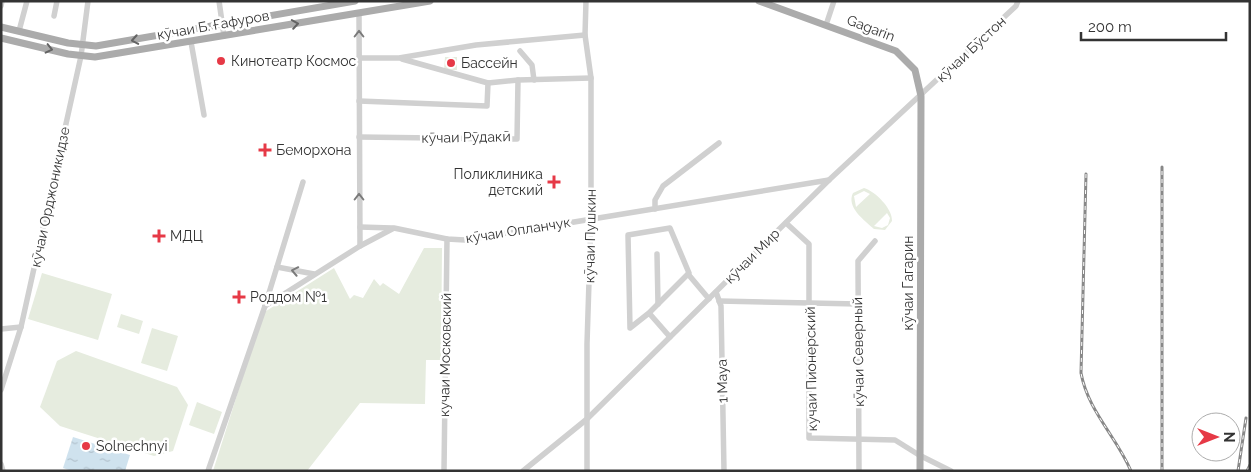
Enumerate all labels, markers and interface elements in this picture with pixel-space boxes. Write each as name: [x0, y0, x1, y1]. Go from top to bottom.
street label: кӯчаи Б. Ғафуров: [156, 7, 270, 43]
scale bar: [1081, 10, 1226, 42]
street label: Gagarin: [845, 12, 897, 44]
street label: кӯчаи Бӯстон: [933, 13, 1009, 85]
text: 200 m: [1088, 18, 1132, 36]
one-way arrow: [291, 19, 299, 29]
one-way arrow: [354, 30, 364, 38]
one-way arrow: [130, 34, 139, 44]
one-way arrow: [44, 43, 53, 54]
place label: Кинотеатр Космос: [231, 53, 357, 69]
marker: Кинотеатр Космос: [215, 55, 227, 67]
place label: Бассейн: [461, 55, 518, 71]
marker: Бассейн: [445, 57, 457, 69]
street label: кӯчаи Орджоникидзе: [27, 125, 73, 269]
street label: кӯчаи Рӯдакӣ: [421, 128, 511, 146]
place label: Беморхона: [276, 142, 351, 158]
marker: Беморхона: [258, 143, 272, 157]
place label: Поликлиника детский: [453, 166, 543, 198]
marker: Поликлиника детский: [547, 175, 561, 189]
street label: кӯчаи Пушкин: [581, 189, 599, 283]
one-way arrow: [354, 193, 364, 200]
street label: кӯчаи Опланчук: [464, 214, 572, 246]
street label: кӯчаи Мир: [721, 225, 783, 287]
place label: МДЦ: [170, 228, 203, 244]
marker: МДЦ: [152, 229, 166, 243]
street label: кӯчаи Гагарин: [900, 236, 916, 330]
one-way arrow: [291, 267, 300, 277]
place label: Роддом №1: [250, 289, 327, 305]
marker: Роддом №1: [232, 290, 246, 304]
street label: кучаи Московский: [436, 293, 454, 417]
street label: кӯчаи Северный: [849, 297, 867, 407]
street label: кучаи Пионерский: [802, 306, 820, 432]
street label: 1 Maya: [714, 359, 730, 403]
north arrow: [1191, 412, 1241, 462]
text: N: [1221, 432, 1237, 442]
place label: Solnechnyi: [96, 438, 168, 454]
marker: Solnechnyi: [80, 440, 92, 452]

